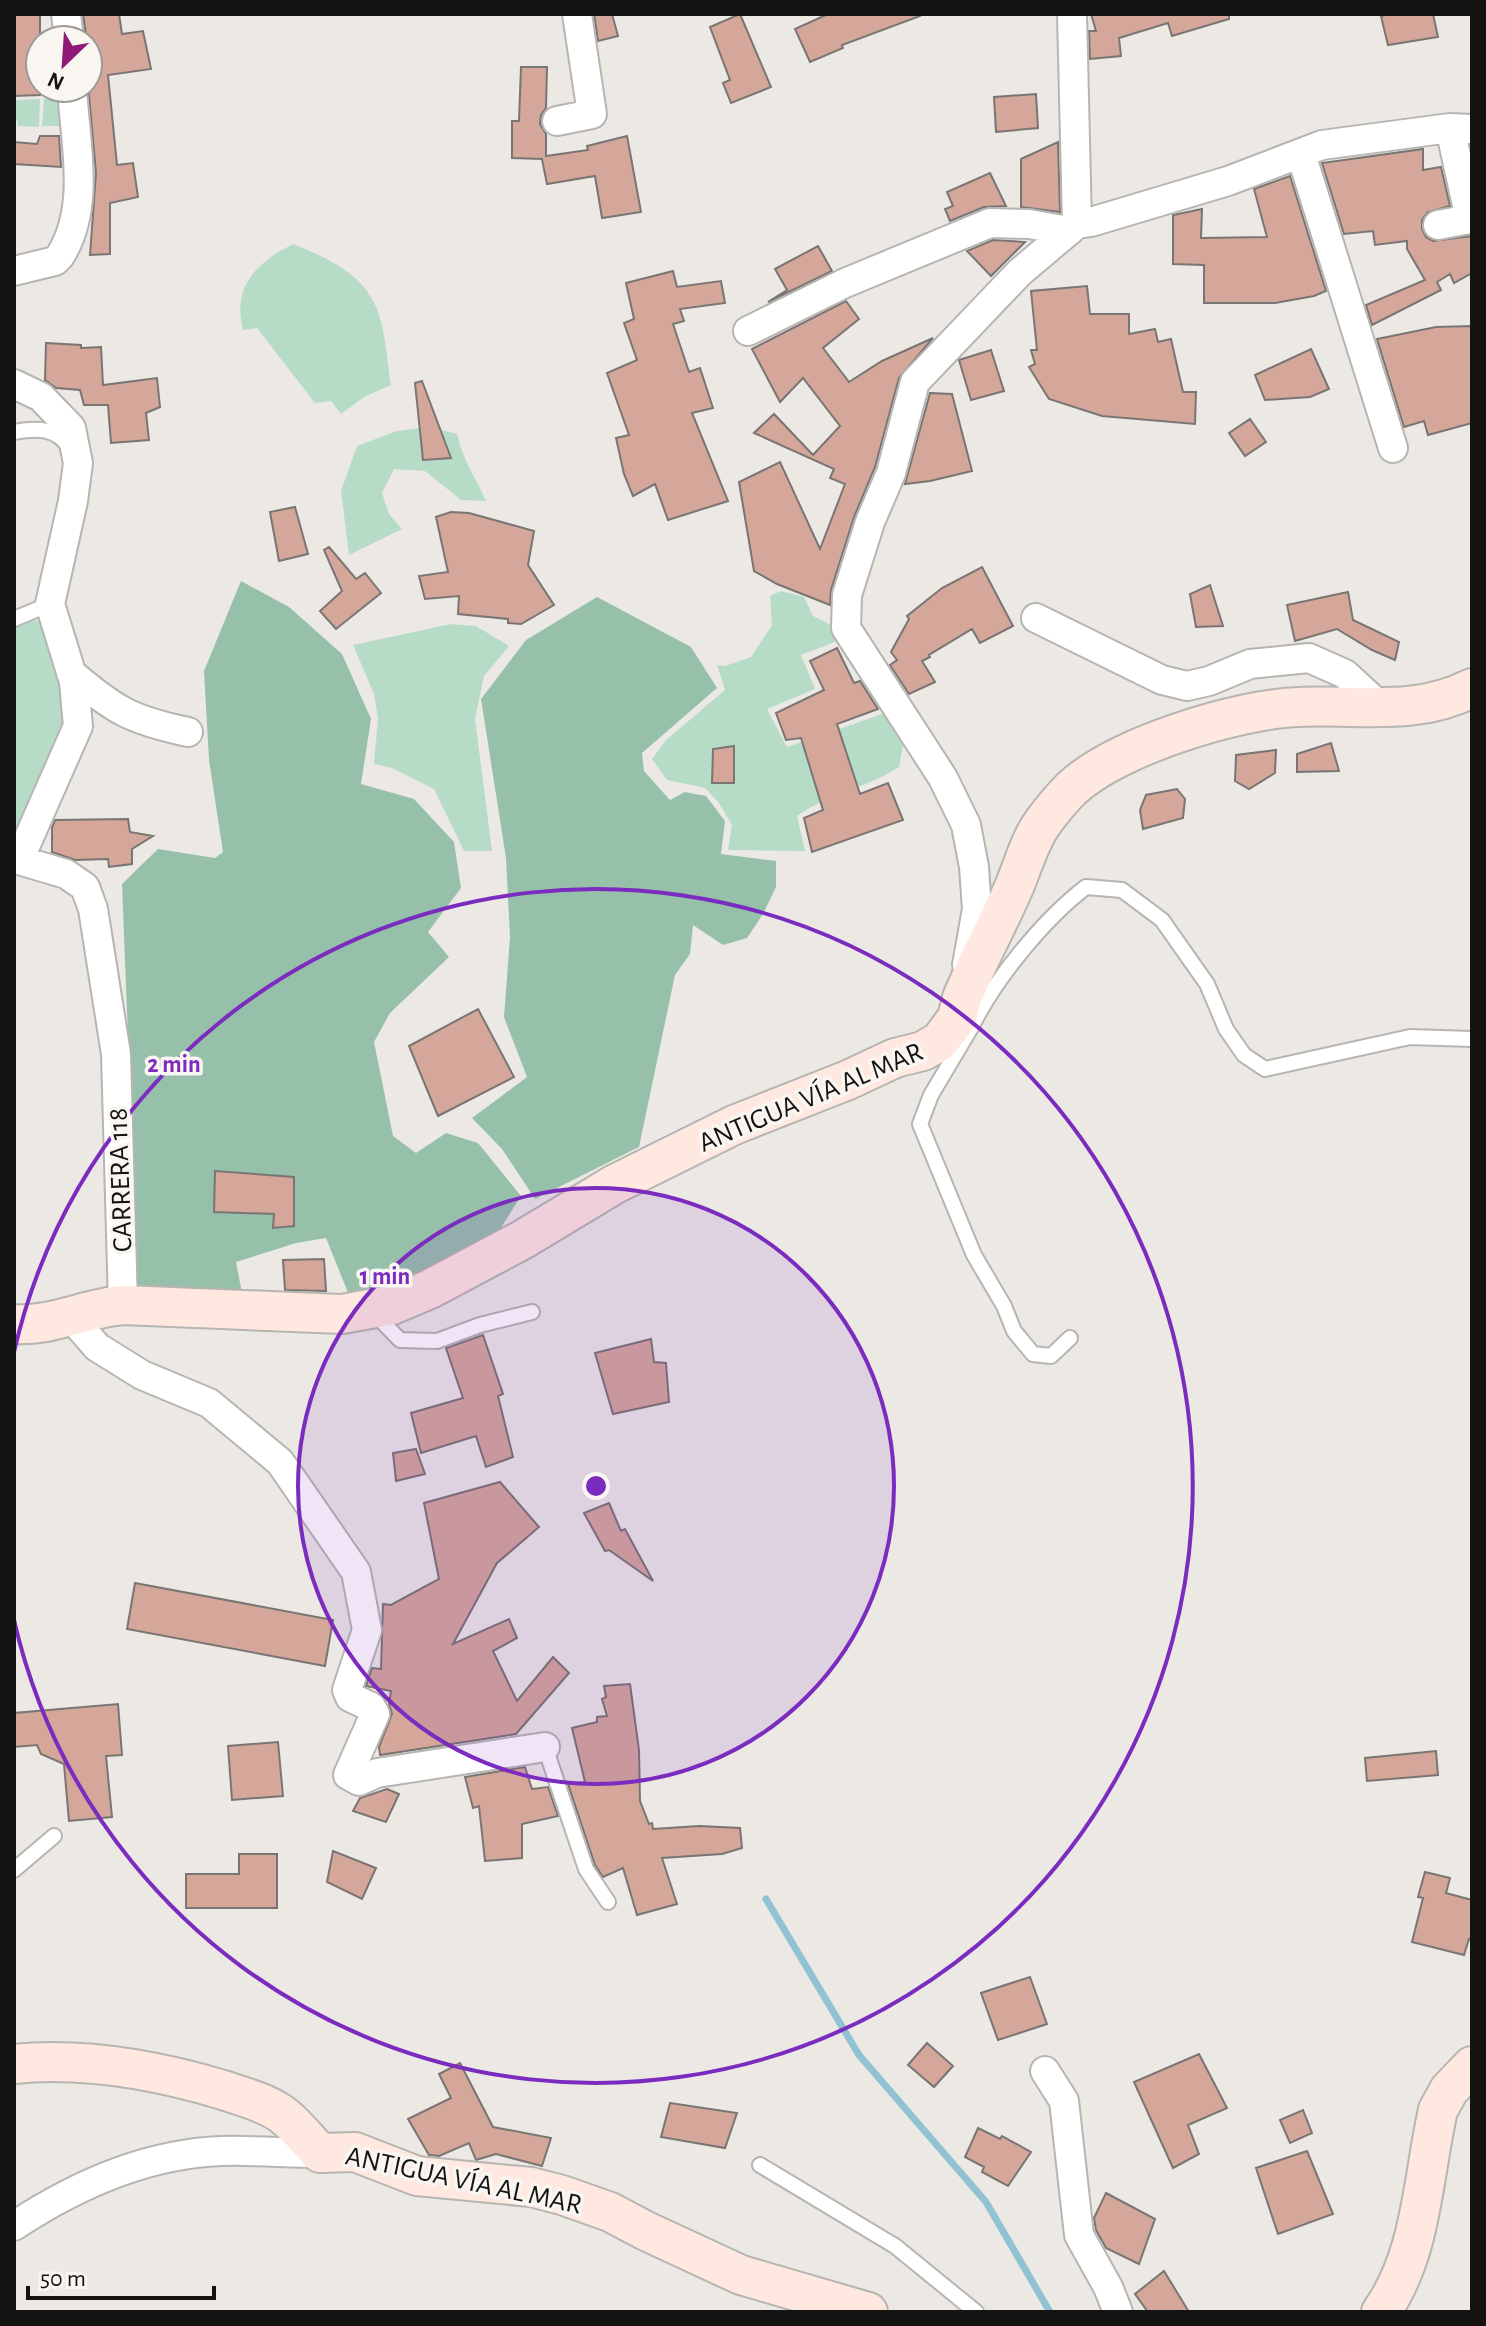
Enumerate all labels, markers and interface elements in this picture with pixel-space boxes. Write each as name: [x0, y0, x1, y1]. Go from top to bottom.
north arrow: [24, 24, 104, 104]
text: N: [44, 68, 68, 94]
street label: ANTIGUA VÍA AL MAR: [693, 1035, 927, 1158]
text: 2 min: [147, 1053, 201, 1077]
street label: CARRERA 118: [104, 1107, 138, 1252]
text: 1 min: [360, 1265, 410, 1289]
centre of rings: [582, 1472, 610, 1500]
street label: ANTIGUA VÍA AL MAR: [343, 2139, 585, 2220]
scale bar: [28, 2250, 214, 2300]
text: 50 m: [40, 2267, 86, 2291]

